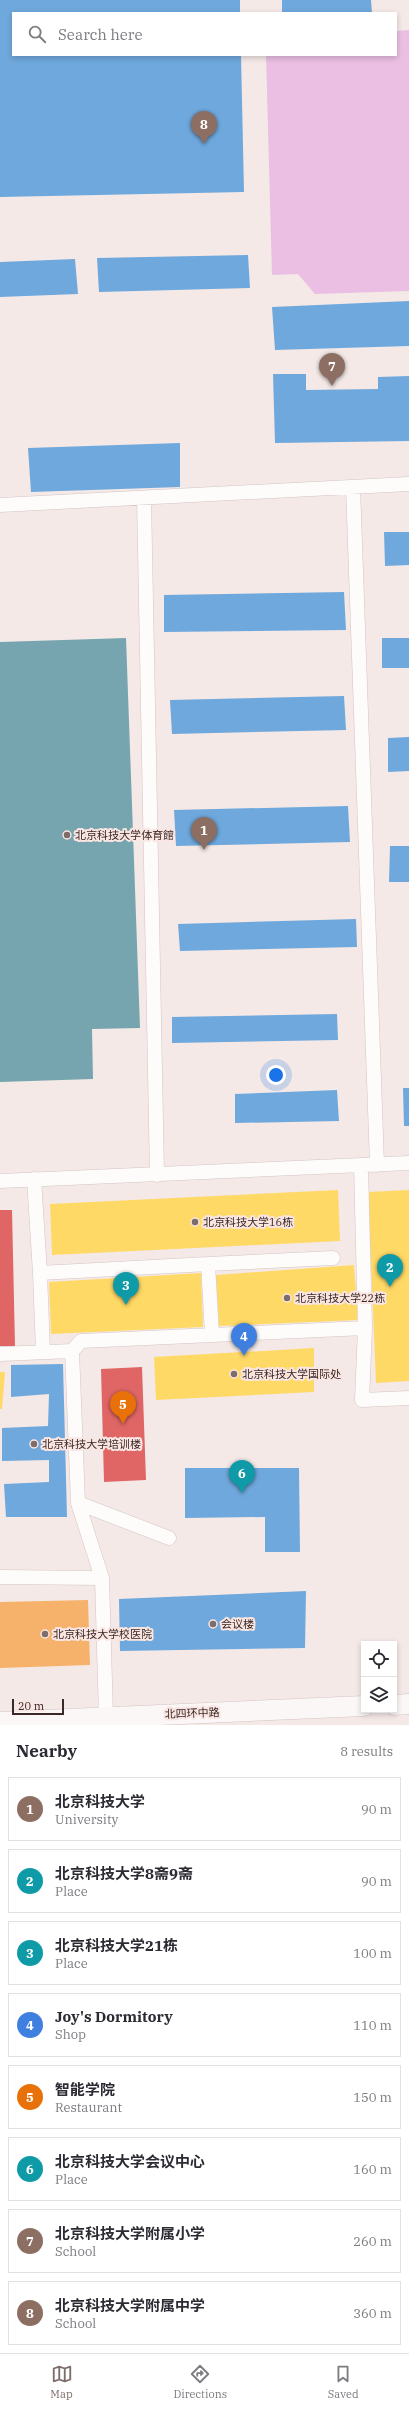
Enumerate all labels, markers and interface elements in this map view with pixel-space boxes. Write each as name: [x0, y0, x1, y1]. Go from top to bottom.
search box: [12, 12, 397, 56]
icon: search: [26, 23, 48, 45]
text: Search here: [58, 25, 143, 44]
pin: 8: [191, 111, 217, 144]
pin: 7: [319, 353, 345, 386]
pin: 1: [191, 817, 217, 850]
place label: 北京科技大学体育館: [75, 828, 174, 842]
marker: 北京科技大学体育館: [62, 830, 72, 840]
your location: [266, 1065, 286, 1085]
place label: 北京科技大学16栋: [203, 1215, 293, 1229]
marker: 北京科技大学16栋: [190, 1217, 200, 1227]
pin: 2: [377, 1254, 403, 1287]
pin: 3: [113, 1272, 139, 1305]
place label: 北京科技大学22栋: [295, 1291, 385, 1305]
marker: 北京科技大学22栋: [282, 1293, 292, 1303]
pin: 4: [231, 1323, 257, 1356]
place label: 北京科技大学国际处: [242, 1367, 341, 1381]
marker: 北京科技大学国际处: [229, 1369, 239, 1379]
pin: 5: [110, 1391, 136, 1424]
place label: 北京科技大学培训楼: [42, 1437, 141, 1451]
marker: 北京科技大学培训楼: [29, 1439, 39, 1449]
pin: 6: [229, 1460, 255, 1493]
place label: 会议楼: [221, 1617, 254, 1631]
marker: 会议楼: [208, 1619, 218, 1629]
place label: 北京科技大学校医院: [53, 1627, 152, 1641]
marker: 北京科技大学校医院: [40, 1629, 50, 1639]
map controls: [361, 1641, 397, 1713]
button: locate: [361, 1641, 397, 1677]
button: layers: [361, 1677, 397, 1713]
scale bar: [12, 1697, 64, 1716]
text: 20 m: [18, 1699, 44, 1713]
street label: 北四环中路: [164, 1705, 220, 1721]
text: Nearby: [16, 1740, 77, 1762]
text: 8 results: [340, 1743, 393, 1760]
text: 北京科技大学: [55, 1792, 145, 1811]
text: 1: [26, 1801, 34, 1818]
text: 90 m: [361, 1801, 392, 1818]
text: University: [55, 1811, 118, 1828]
text: 北京科技大学8斋9斋: [55, 1864, 193, 1883]
text: 2: [26, 1873, 34, 1890]
text: 90 m: [361, 1873, 392, 1890]
text: Place: [55, 1883, 88, 1900]
text: 北京科技大学21栋: [55, 1936, 178, 1955]
text: 3: [26, 1945, 34, 1962]
text: 100 m: [353, 1945, 392, 1962]
text: Place: [55, 1955, 88, 1972]
text: Joy's Dormitory: [55, 2007, 173, 2026]
text: 4: [26, 2017, 34, 2034]
text: 110 m: [353, 2017, 392, 2034]
text: Shop: [55, 2026, 86, 2043]
text: 智能学院: [55, 2080, 115, 2099]
text: 5: [26, 2089, 34, 2106]
text: 150 m: [353, 2089, 392, 2106]
text: Restaurant: [55, 2099, 122, 2116]
text: 北京科技大学会议中心: [55, 2152, 205, 2171]
text: 6: [26, 2161, 34, 2178]
text: 160 m: [353, 2161, 392, 2178]
text: Place: [55, 2171, 88, 2188]
text: 北京科技大学附属小学: [55, 2224, 205, 2243]
text: 7: [26, 2233, 34, 2250]
text: 260 m: [353, 2233, 392, 2250]
text: School: [55, 2243, 96, 2260]
text: 北京科技大学附属中学: [55, 2296, 205, 2315]
text: 8: [26, 2305, 34, 2322]
text: 360 m: [353, 2305, 392, 2322]
text: School: [55, 2315, 96, 2332]
tab: Map: [50, 2363, 73, 2401]
tab: Directions: [173, 2363, 227, 2401]
tab: Saved: [328, 2363, 359, 2401]

